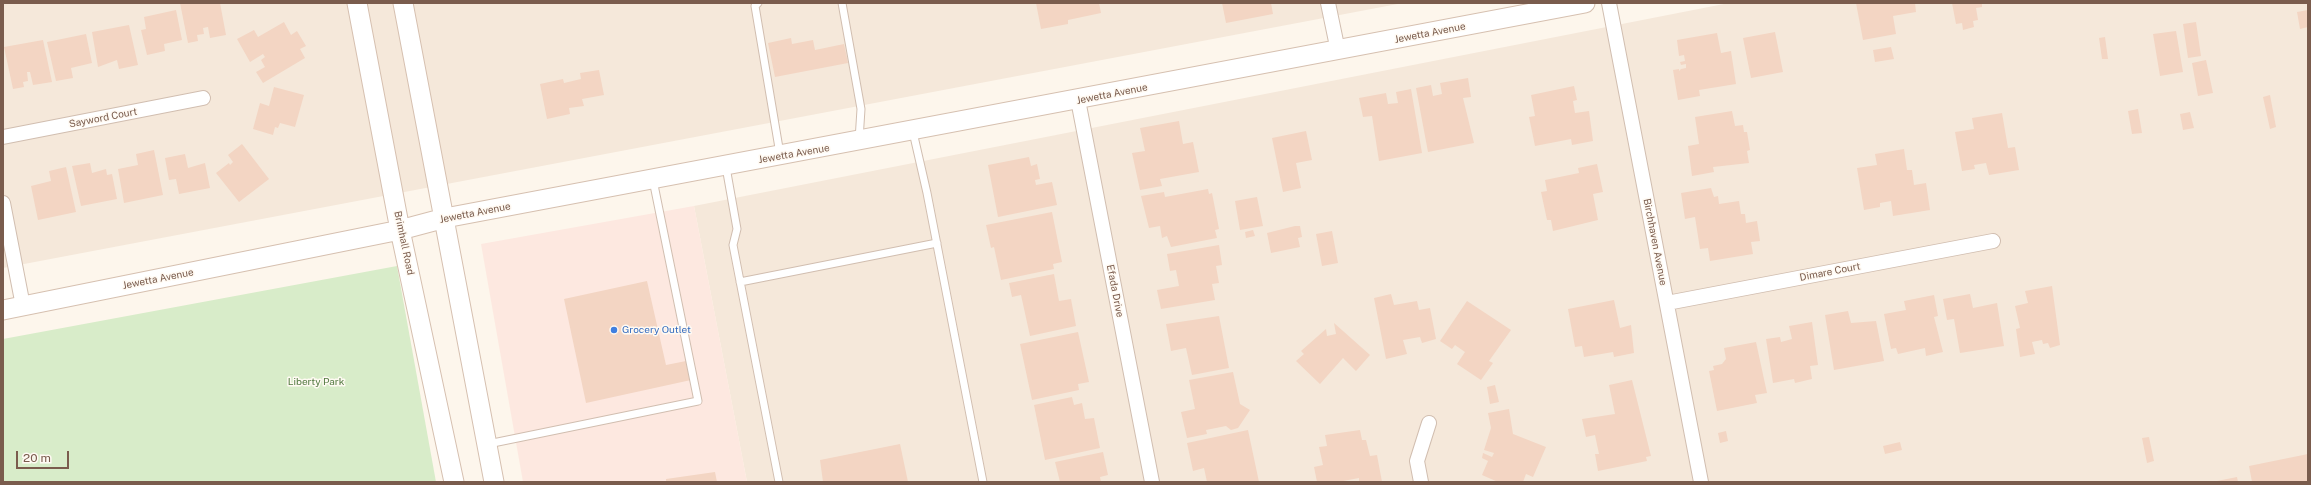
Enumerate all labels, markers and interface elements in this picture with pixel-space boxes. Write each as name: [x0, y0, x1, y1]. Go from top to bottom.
street label: Jewetta Avenue: [1393, 20, 1467, 46]
street label: Jewetta Avenue: [1075, 81, 1149, 107]
street label: Sayword Court: [68, 106, 138, 130]
street label: Jewetta Avenue: [757, 142, 831, 166]
street label: Birchhaven Avenue: [1641, 197, 1669, 287]
street label: Jewetta Avenue: [438, 200, 512, 226]
street label: Brimhall Road: [391, 210, 417, 276]
street label: Dimare Court: [1799, 260, 1861, 284]
street label: Efada Drive: [1104, 264, 1126, 318]
street label: Jewetta Avenue: [121, 266, 195, 292]
place label: Grocery Outlet: [622, 324, 691, 336]
marker: Grocery Outlet: [609, 325, 619, 335]
park label: Liberty Park: [288, 376, 344, 388]
scale bar: [18, 443, 71, 469]
text: 20 m: [23, 451, 51, 465]

